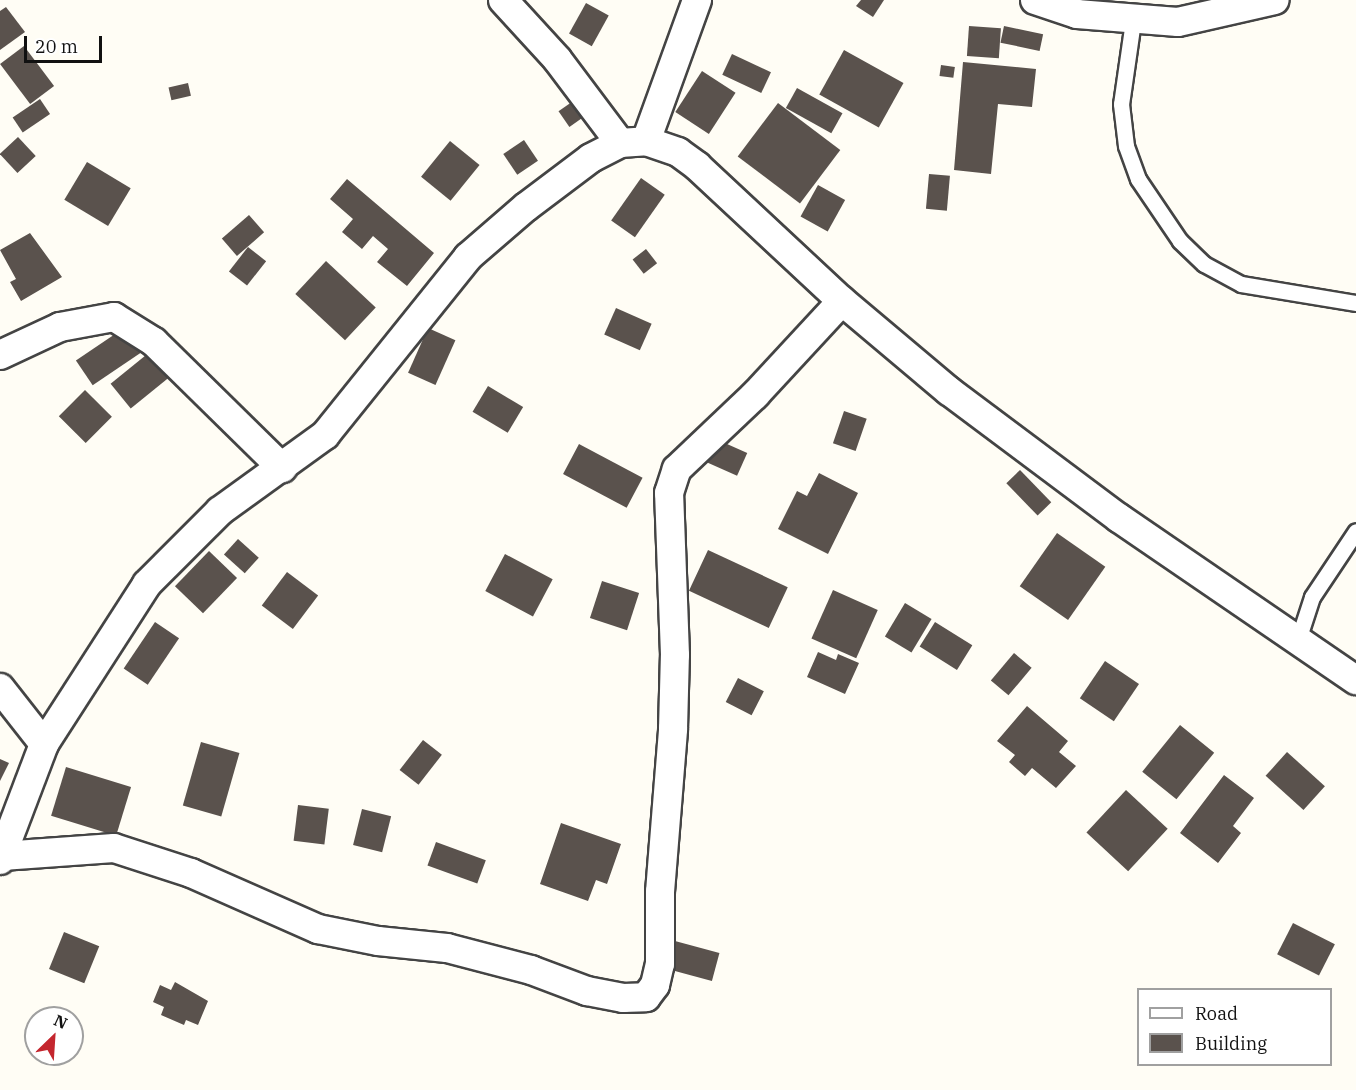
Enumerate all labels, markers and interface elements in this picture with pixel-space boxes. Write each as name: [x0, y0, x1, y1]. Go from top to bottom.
scale bar: [27, 24, 105, 62]
text: 20 m: [35, 35, 78, 58]
legend: [1137, 988, 1332, 1066]
text: Road: [1195, 1002, 1238, 1025]
north arrow: [24, 1006, 84, 1066]
text: N: [51, 1010, 71, 1033]
text: Building: [1195, 1032, 1267, 1055]

